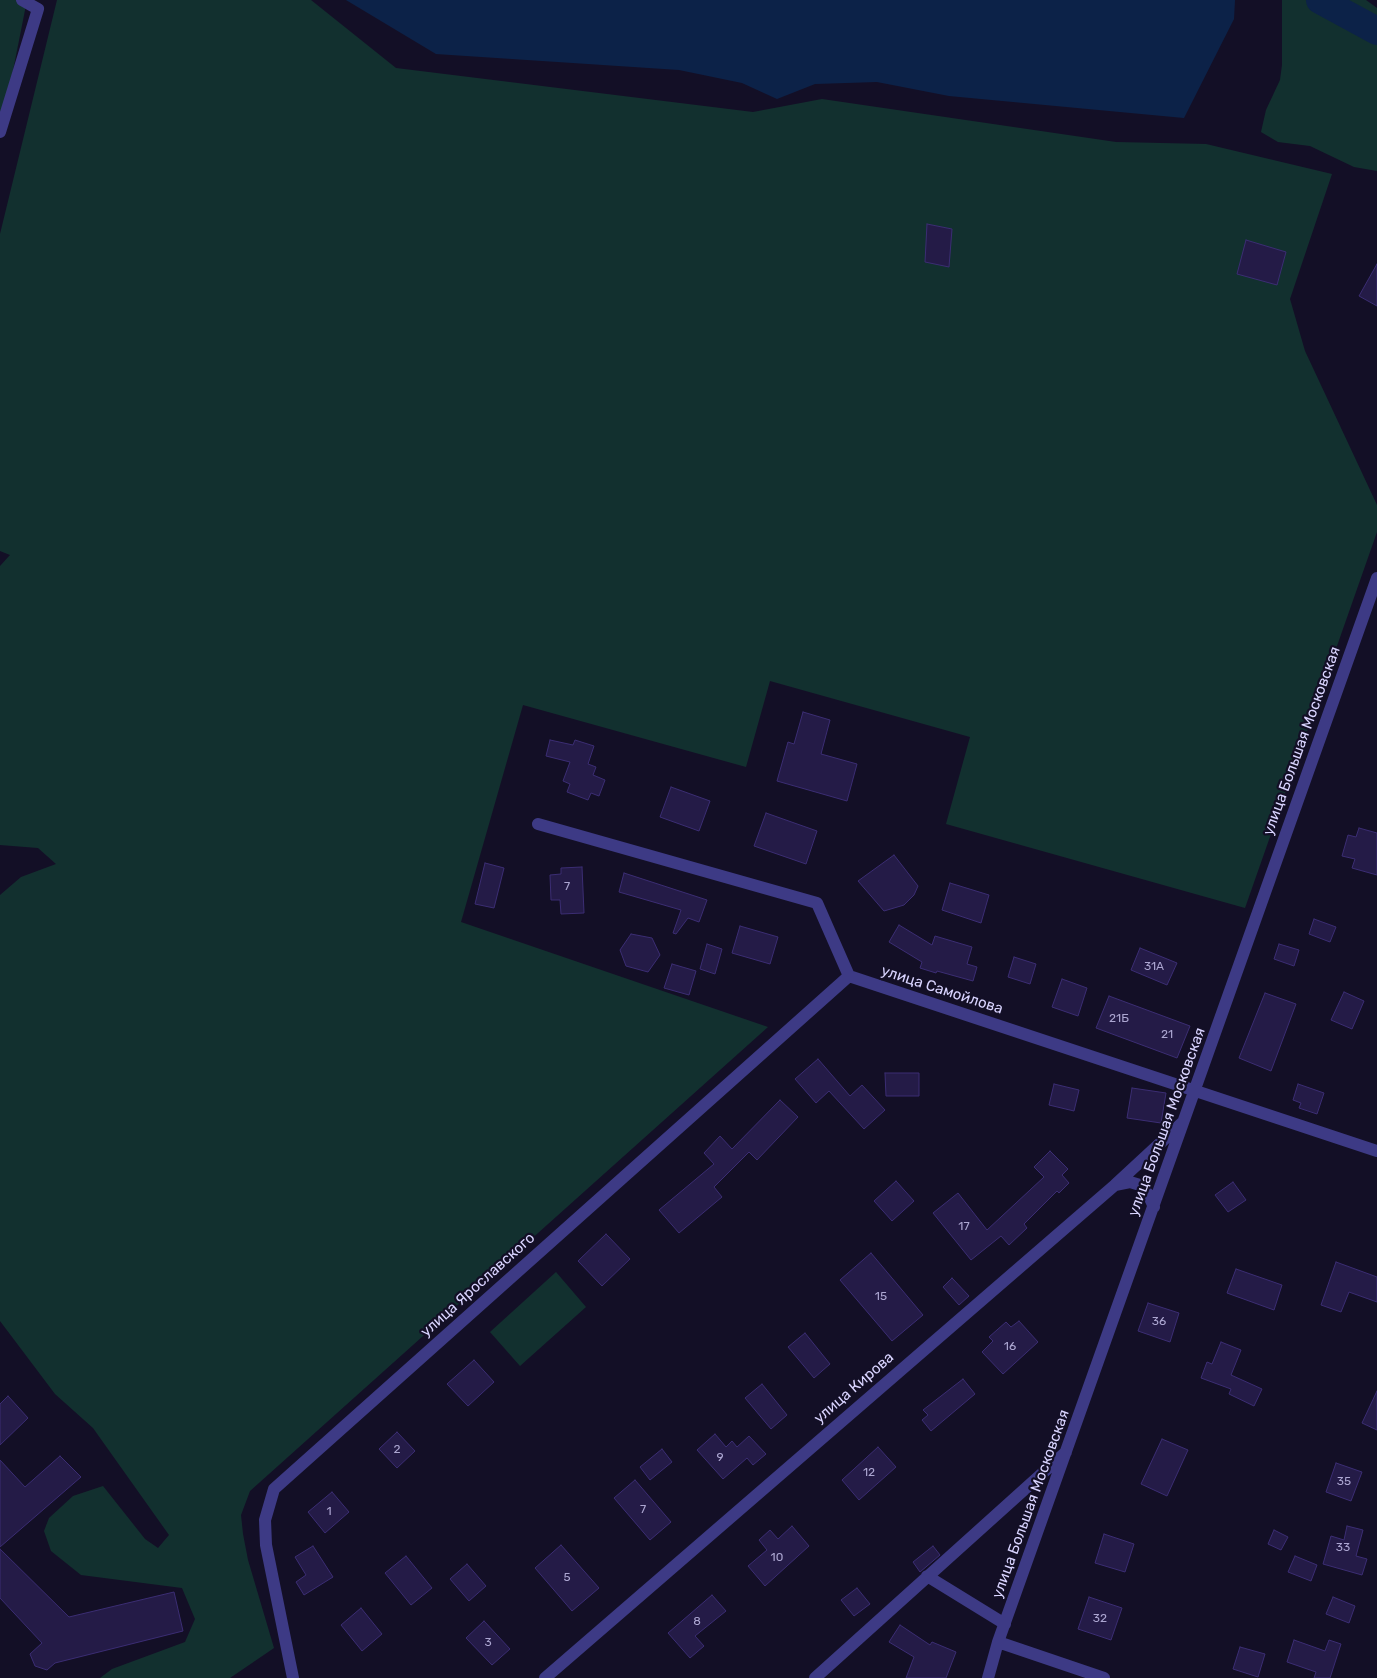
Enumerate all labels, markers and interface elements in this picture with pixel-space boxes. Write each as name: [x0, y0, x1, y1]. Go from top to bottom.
street label: улица Большая Московская: [1259, 644, 1345, 838]
house number: 7: [564, 880, 570, 894]
house number: 31А: [1144, 960, 1164, 974]
street label: улица Самойлова: [879, 962, 1005, 1018]
house number: 21Б: [1109, 1012, 1129, 1026]
street label: улица Большая Московская: [1124, 1025, 1210, 1219]
house number: 21: [1161, 1028, 1173, 1042]
house number: 17: [958, 1220, 970, 1234]
street label: улица Ярославского: [417, 1229, 539, 1341]
house number: 15: [875, 1290, 887, 1304]
house number: 36: [1152, 1315, 1166, 1329]
house number: 16: [1004, 1340, 1016, 1354]
street label: улица Кирова: [810, 1348, 898, 1428]
street label: улица Большая Московская: [988, 1407, 1074, 1601]
house number: 2: [393, 1443, 401, 1457]
house number: 9: [716, 1451, 724, 1465]
house number: 12: [863, 1466, 875, 1480]
house number: 35: [1337, 1475, 1351, 1489]
house number: 7: [640, 1503, 646, 1517]
house number: 1: [326, 1505, 332, 1519]
house number: 33: [1336, 1541, 1350, 1555]
house number: 10: [771, 1551, 783, 1565]
house number: 5: [563, 1571, 571, 1585]
house number: 32: [1093, 1612, 1107, 1626]
house number: 8: [693, 1615, 701, 1629]
house number: 3: [484, 1636, 492, 1650]

